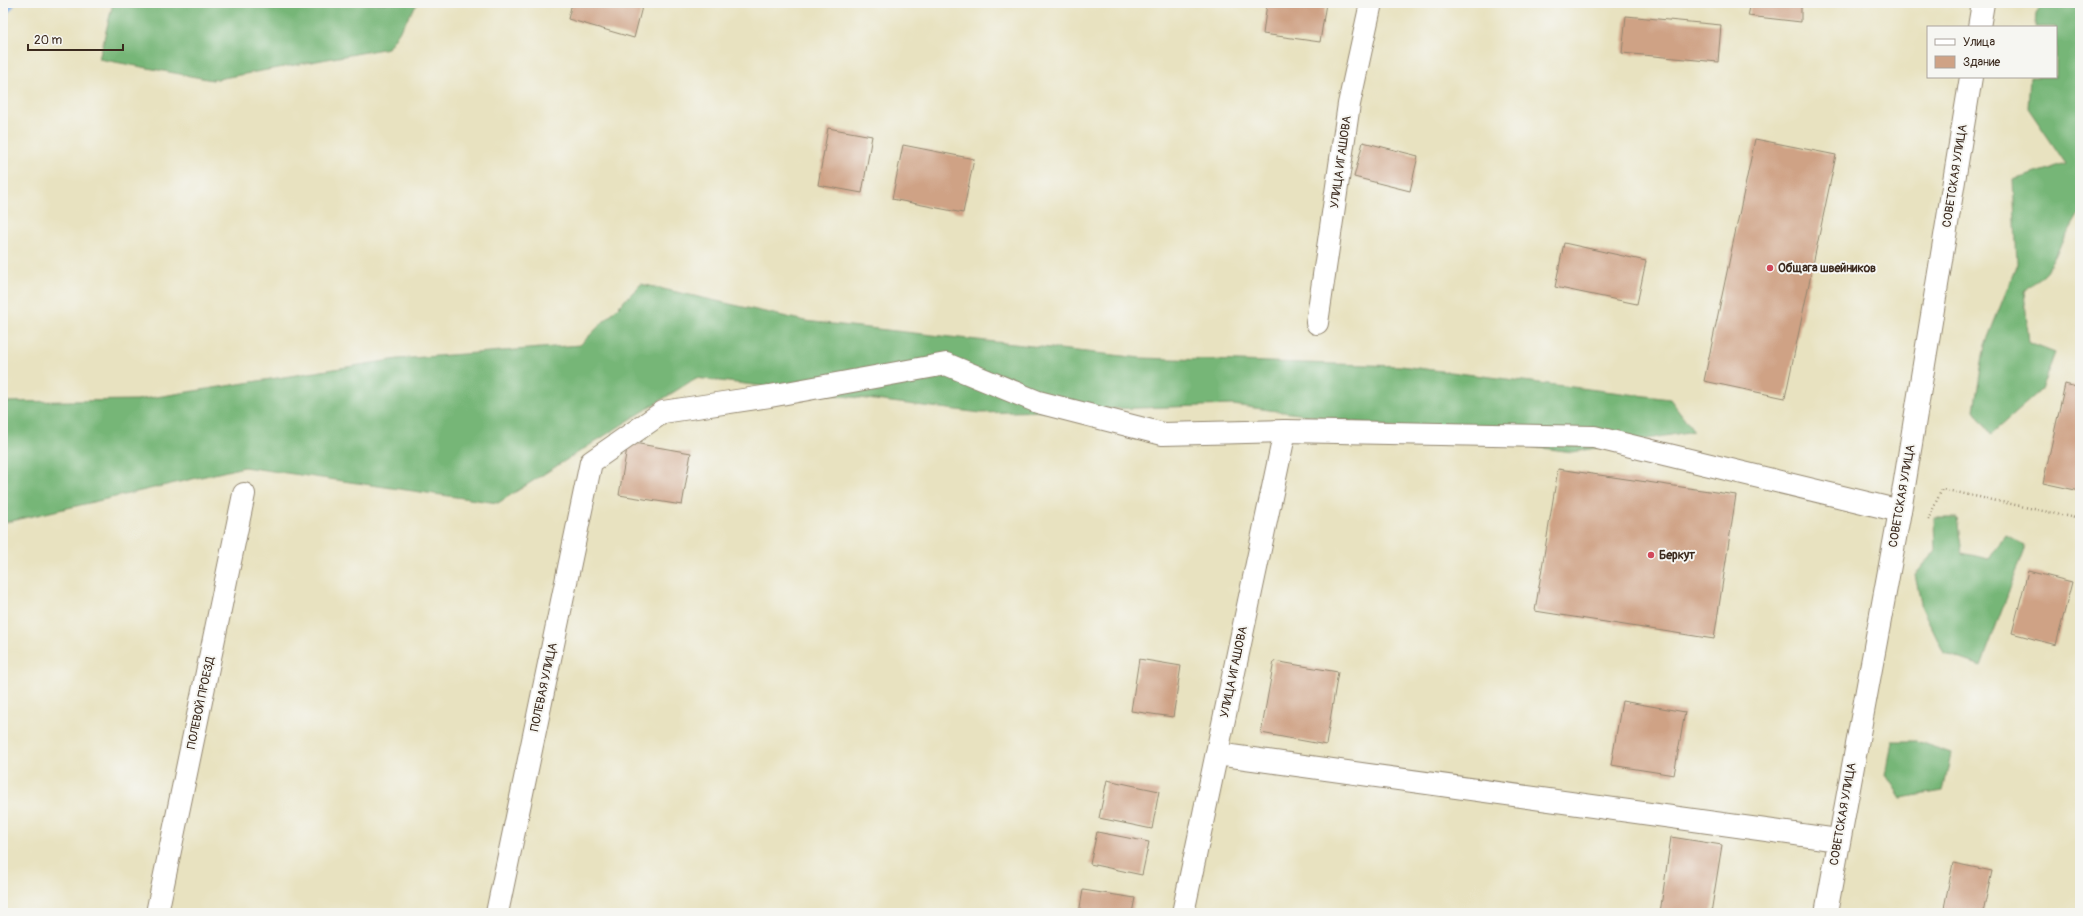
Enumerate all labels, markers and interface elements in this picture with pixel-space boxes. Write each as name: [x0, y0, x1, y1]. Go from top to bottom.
scale bar: [28, 26, 123, 52]
legend: [1927, 26, 2057, 78]
text: 20 m: [34, 33, 63, 48]
text: Улица: [1963, 35, 1995, 50]
text: Здание: [1963, 55, 2000, 70]
street label: УЛИЦА ИГАШОВА: [1327, 115, 1355, 209]
street label: СОВЕТСКАЯ УЛИЦА: [1939, 123, 1971, 229]
place label: Общага швейников: [1778, 261, 1876, 276]
marker: Общага швейников: [1765, 263, 1775, 273]
street label: СОВЕТСКАЯ УЛИЦА: [1886, 443, 1918, 549]
place label: Беркут: [1659, 548, 1696, 563]
marker: Беркут: [1646, 550, 1656, 560]
street label: УЛИЦА ИГАШОВА: [1217, 625, 1251, 719]
street label: ПОЛЕВАЯ УЛИЦА: [527, 641, 561, 733]
street label: ПОЛЕВОЙ ПРОЕЗД: [184, 655, 218, 750]
street label: СОВЕТСКАЯ УЛИЦА: [1827, 761, 1859, 867]

